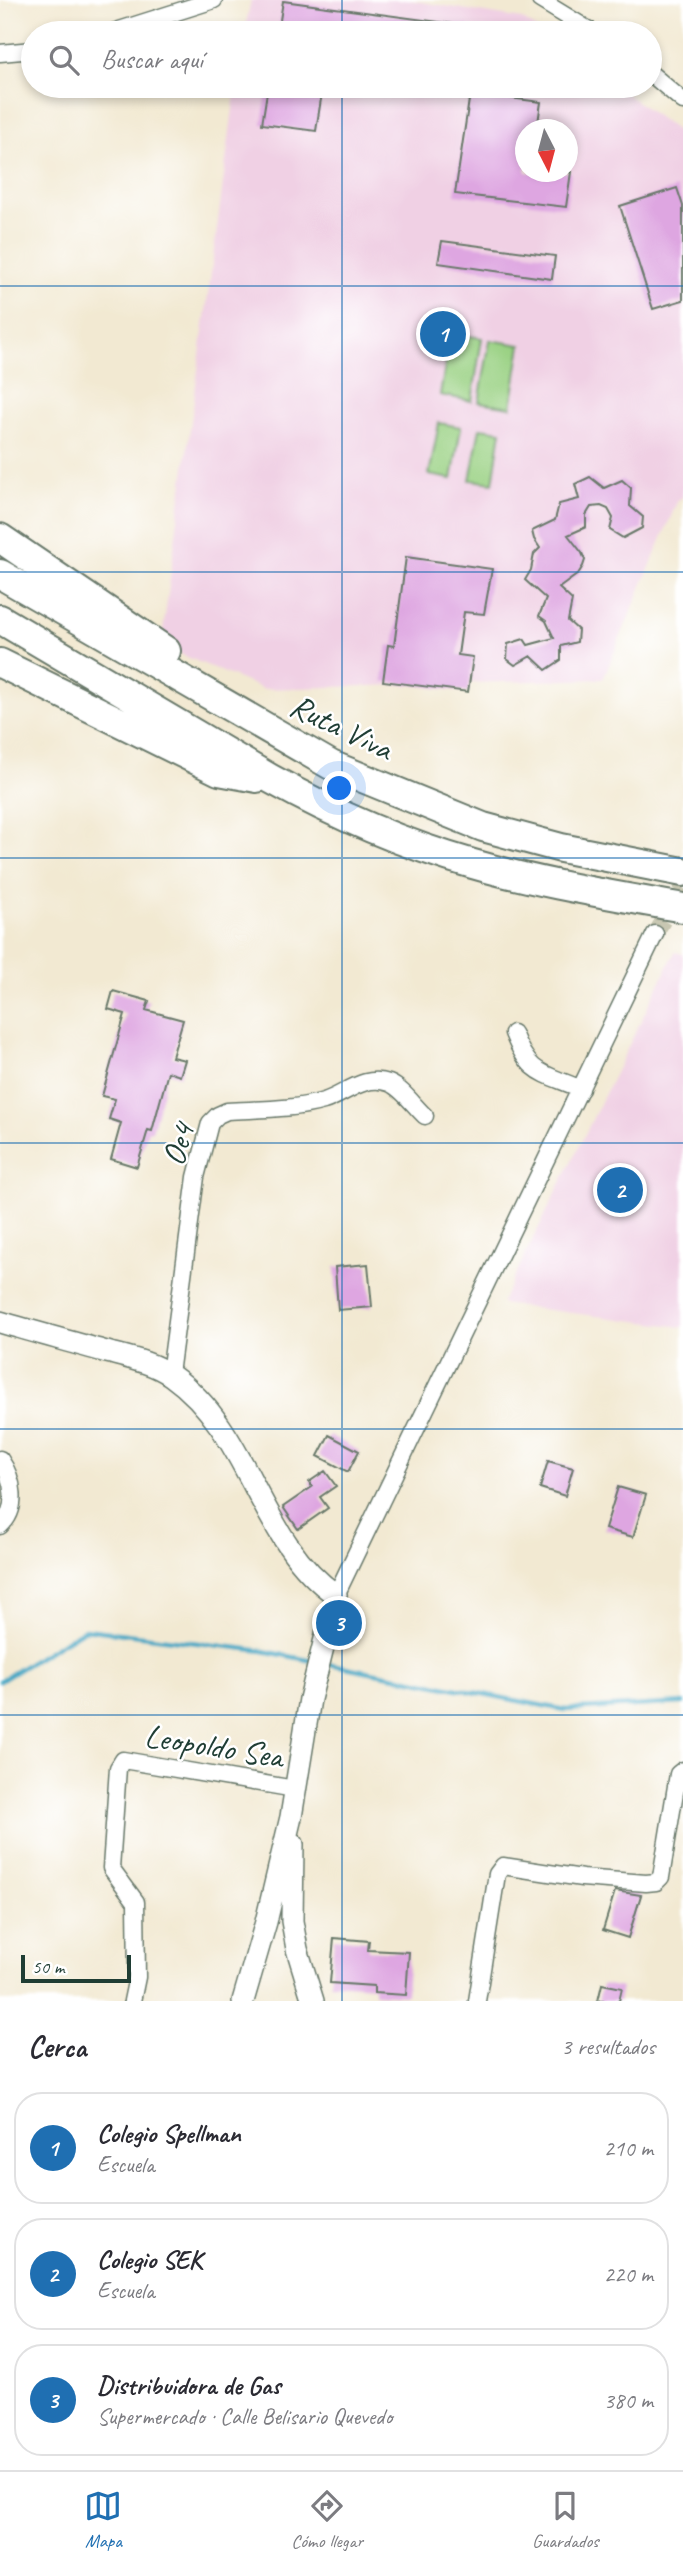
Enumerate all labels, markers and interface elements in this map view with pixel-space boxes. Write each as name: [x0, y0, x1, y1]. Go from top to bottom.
search box: [21, 21, 662, 98]
icon: search: [45, 41, 83, 79]
text: Buscar aquí: [101, 43, 203, 76]
north arrow: [515, 119, 578, 182]
pin: 1: [420, 308, 466, 360]
street label: Ruta Viva: [283, 684, 402, 771]
your location: [322, 771, 356, 805]
street label: Oe4: [152, 1115, 205, 1170]
pin: 2: [597, 1164, 643, 1216]
pin: 3: [316, 1597, 362, 1649]
street label: Leopoldo Sea: [142, 1714, 288, 1778]
scale bar: [21, 1952, 131, 1984]
text: 50 m: [32, 1955, 64, 1979]
text: Cerca: [28, 2028, 86, 2066]
text: 3 resultados: [561, 2032, 655, 2061]
text: Colegio Spellman: [97, 2117, 241, 2150]
text: 1: [48, 2134, 58, 2163]
text: 210 m: [604, 2134, 653, 2163]
text: Escuela: [97, 2150, 154, 2179]
text: Colegio SEK: [97, 2243, 202, 2276]
text: 2: [48, 2260, 58, 2289]
text: 220 m: [604, 2260, 653, 2289]
text: Escuela: [97, 2276, 154, 2305]
text: Distribuidora de Gas: [97, 2369, 281, 2402]
text: 3: [48, 2386, 58, 2415]
text: 380 m: [604, 2386, 653, 2415]
text: Supermercado · Calle Belisario Quevedo: [97, 2402, 392, 2431]
tab: Mapa: [84, 2487, 122, 2553]
tab: Cómo llegar: [291, 2487, 363, 2553]
tab: Guardados: [532, 2487, 599, 2553]

